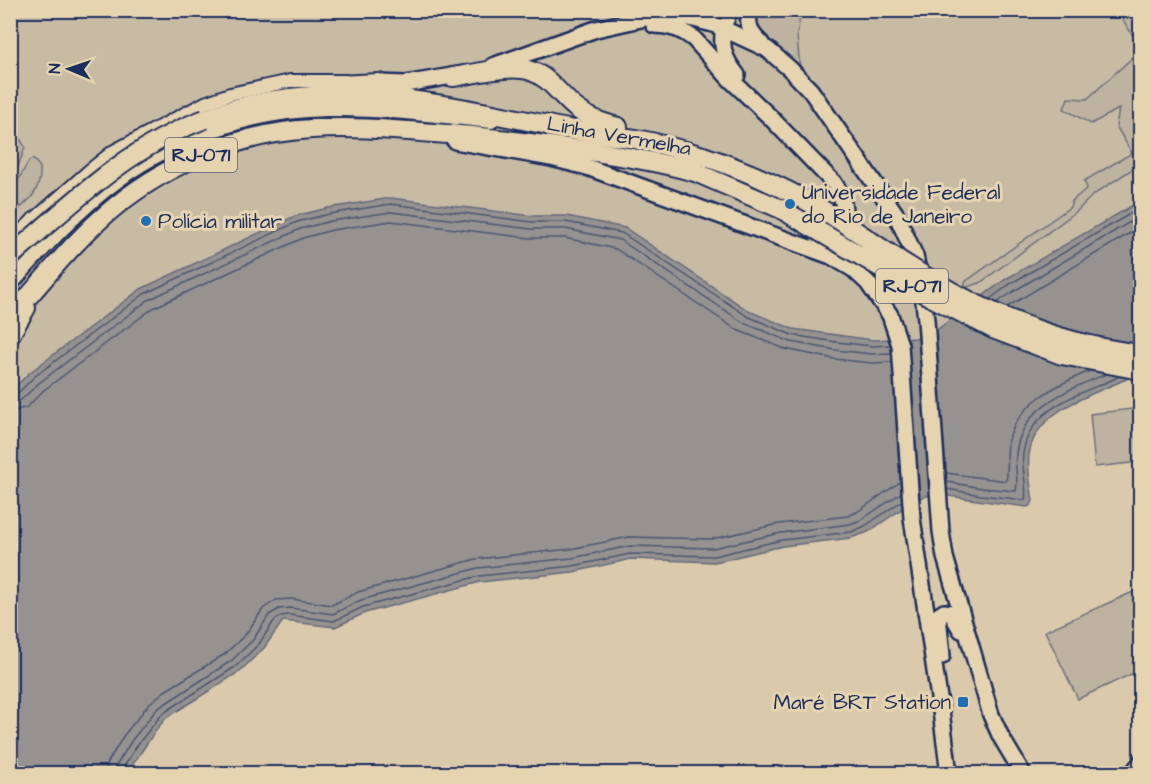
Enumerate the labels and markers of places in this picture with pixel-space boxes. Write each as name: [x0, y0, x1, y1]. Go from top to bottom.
place label: Universidade Federal do Rio de Janeiro: [802, 178, 1001, 231]
marker: Universidade Federal do Rio de Janeiro: [783, 197, 797, 211]
place label: Polícia militar: [158, 207, 282, 236]
marker: Polícia militar: [139, 214, 153, 228]
place label: Maré BRT Station: [774, 688, 951, 717]
marker: Maré BRT Station: [956, 695, 970, 709]

